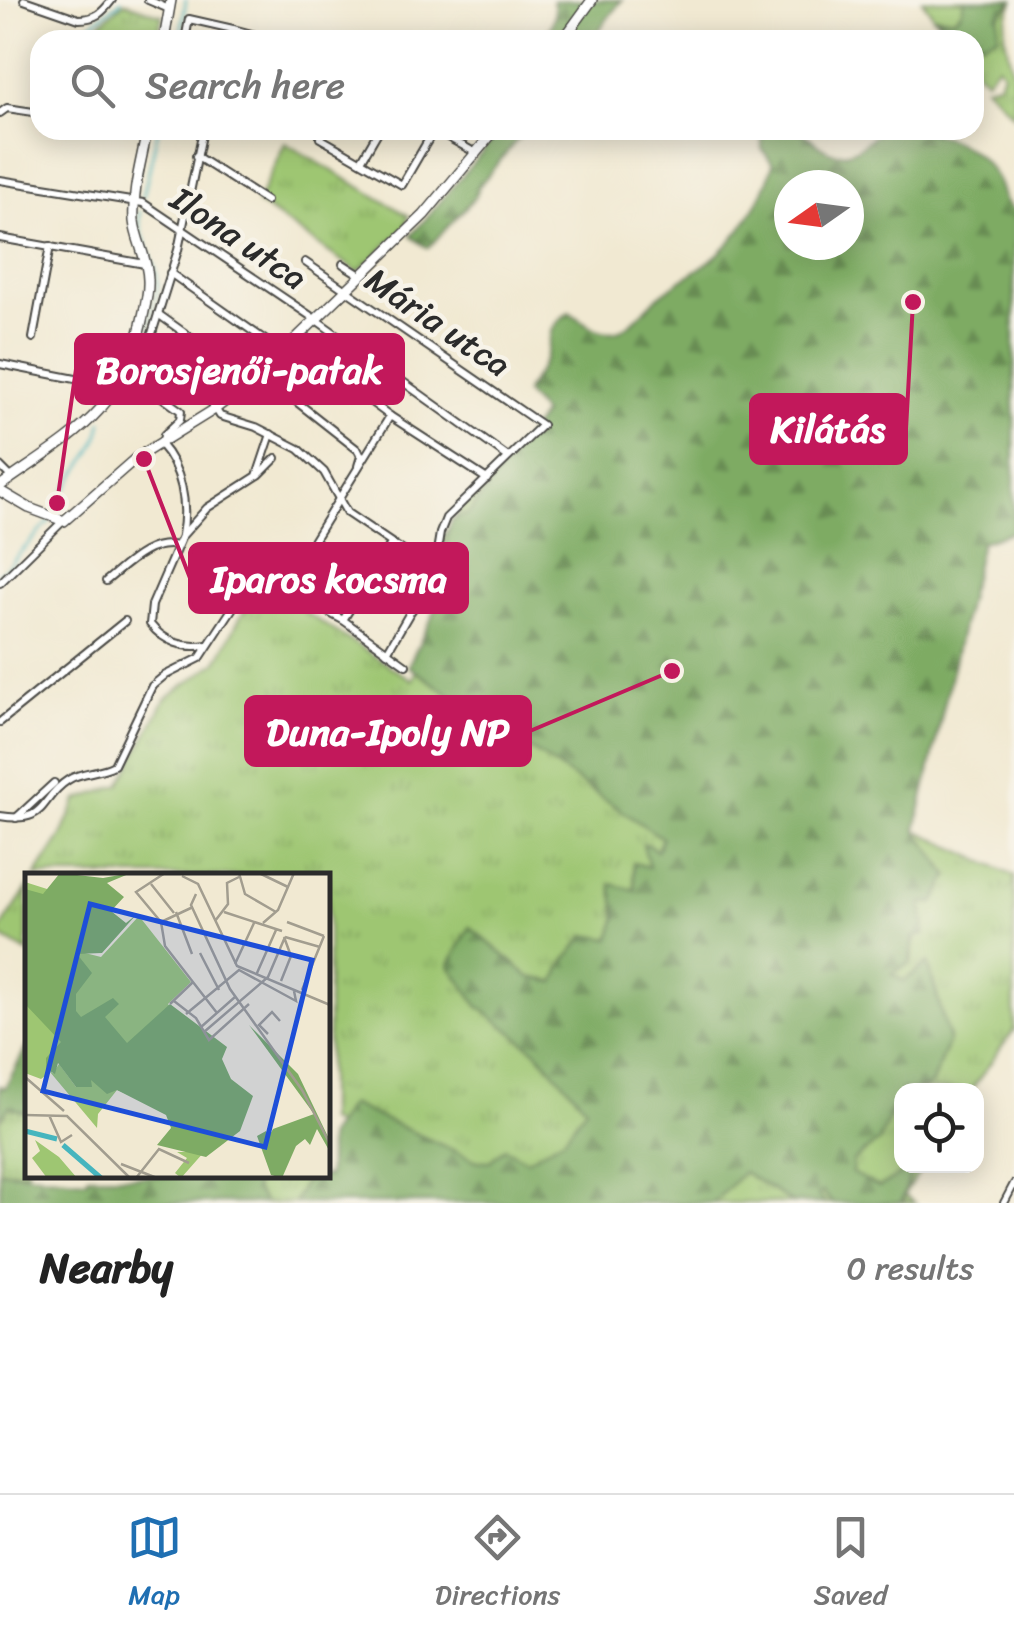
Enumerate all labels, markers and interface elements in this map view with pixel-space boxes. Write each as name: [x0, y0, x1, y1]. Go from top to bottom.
search box: [30, 30, 984, 140]
text: Search here: [145, 52, 345, 119]
icon: search: [65, 58, 120, 113]
street label: Ilona utca: [157, 168, 321, 307]
north arrow: [774, 170, 864, 260]
street label: Mária utca: [352, 250, 524, 394]
callout: Borosjenői-patak: [76, 335, 403, 403]
text: Borosjenői-patak: [96, 337, 383, 404]
callout: Kilátás: [751, 395, 906, 463]
text: Kilátás: [770, 396, 887, 463]
callout: Iparos kocsma: [190, 544, 467, 612]
text: Iparos kocsma: [209, 546, 447, 613]
callout: Duna-Ipoly NP: [246, 697, 530, 765]
text: Duna-Ipoly NP: [266, 699, 510, 766]
inset map: [25, 873, 330, 1178]
map controls: [894, 1083, 984, 1173]
button: locate: [894, 1083, 984, 1173]
text: Nearby: [40, 1231, 173, 1305]
text: 0 results: [846, 1240, 974, 1297]
tab: Map: [127, 1510, 182, 1619]
tab: Directions: [435, 1510, 560, 1619]
tab: Saved: [814, 1510, 887, 1619]

